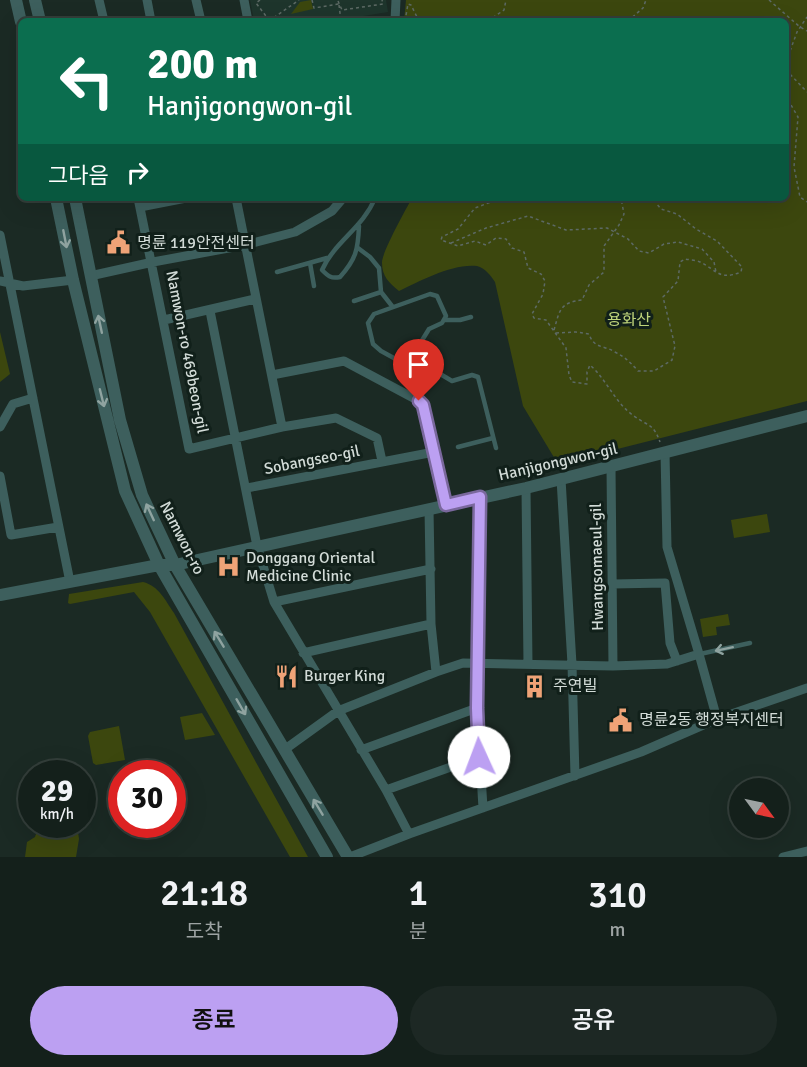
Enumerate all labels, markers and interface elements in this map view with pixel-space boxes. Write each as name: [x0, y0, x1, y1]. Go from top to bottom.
text: 200 m: [147, 39, 258, 90]
icon: left: [48, 42, 126, 120]
text: Hanjigongwon-gil: [147, 90, 353, 123]
icon: right: [121, 156, 154, 189]
text: 그다음: [48, 162, 109, 189]
one-way arrow: [60, 229, 71, 248]
public building icon: 명륜 119안전센터: [106, 230, 132, 256]
place label: 명륜 119안전센터: [137, 233, 255, 253]
street label: Namwon-ro 469beon-gil: [161, 269, 213, 435]
park label: 용화산: [607, 310, 651, 330]
one-way arrow: [94, 315, 105, 335]
pin: [393, 339, 444, 401]
icon: arrive: [402, 348, 435, 381]
one-way arrow: [96, 388, 108, 407]
street label: Hanjigongwon-gil: [496, 438, 620, 485]
street label: Sobangseo-gil: [262, 441, 362, 479]
street label: Namwon-ro: [155, 498, 209, 578]
street label: Hwangsomaeul-gil: [586, 503, 608, 631]
one-way arrow: [144, 504, 156, 522]
place label: Donggang Oriental Medicine Clinic: [246, 548, 376, 586]
hospital icon: Donggang Oriental Medicine Clinic: [215, 554, 241, 580]
one-way arrow: [212, 631, 224, 648]
one-way arrow: [715, 643, 734, 655]
restaurant icon: Burger King: [273, 663, 299, 689]
place label: Burger King: [304, 666, 385, 686]
building icon: 주연빌: [522, 673, 548, 699]
place label: 주연빌: [553, 676, 597, 696]
one-way arrow: [235, 698, 247, 715]
public building icon: 명륜2동 행정복지센터: [608, 707, 634, 733]
place label: 명륜2동 행정복지센터: [639, 710, 784, 730]
position arrow: [447, 725, 511, 789]
speed limit sign: 30: [108, 760, 186, 838]
text: 29: [41, 773, 73, 810]
north arrow: [729, 778, 789, 838]
map controls: [729, 778, 789, 838]
one-way arrow: [312, 799, 324, 816]
text: km/h: [40, 805, 74, 823]
text: 21:18: [160, 871, 248, 916]
text: 1: [409, 871, 428, 916]
text: 310: [588, 873, 647, 918]
text: m: [610, 917, 625, 942]
text: 도착: [186, 919, 223, 944]
text: 분: [409, 919, 427, 944]
button: 종료: [30, 986, 398, 1055]
button: 공유: [410, 986, 777, 1055]

